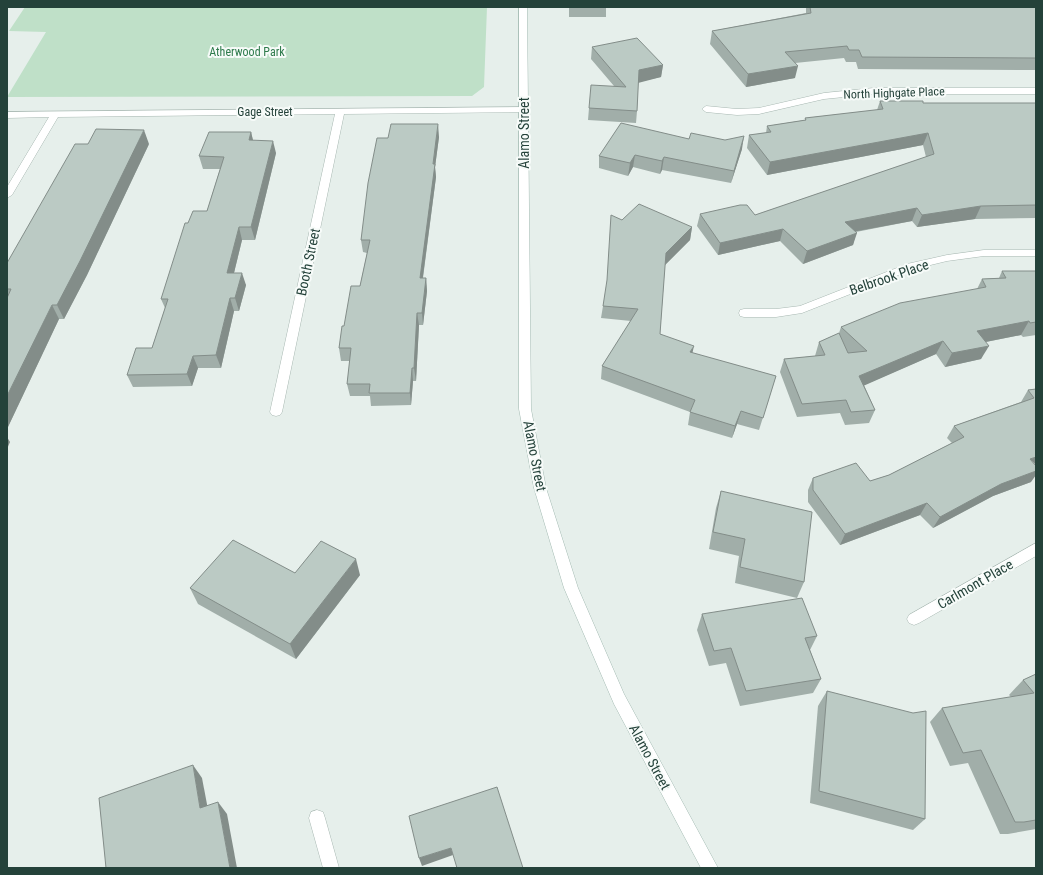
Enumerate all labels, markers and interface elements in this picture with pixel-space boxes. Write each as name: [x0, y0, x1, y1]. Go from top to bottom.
park label: Atherwood Park: [209, 45, 285, 59]
street label: North Highgate Place: [843, 84, 945, 102]
street label: Alamo Street: [516, 97, 532, 169]
street label: Gage Street: [237, 105, 293, 119]
street label: Booth Street: [293, 227, 323, 297]
street label: Belbrook Place: [847, 256, 931, 298]
street label: Alamo Street: [520, 419, 550, 493]
street label: Carlmont Place: [934, 556, 1016, 612]
street label: Alamo Street: [626, 722, 674, 792]

